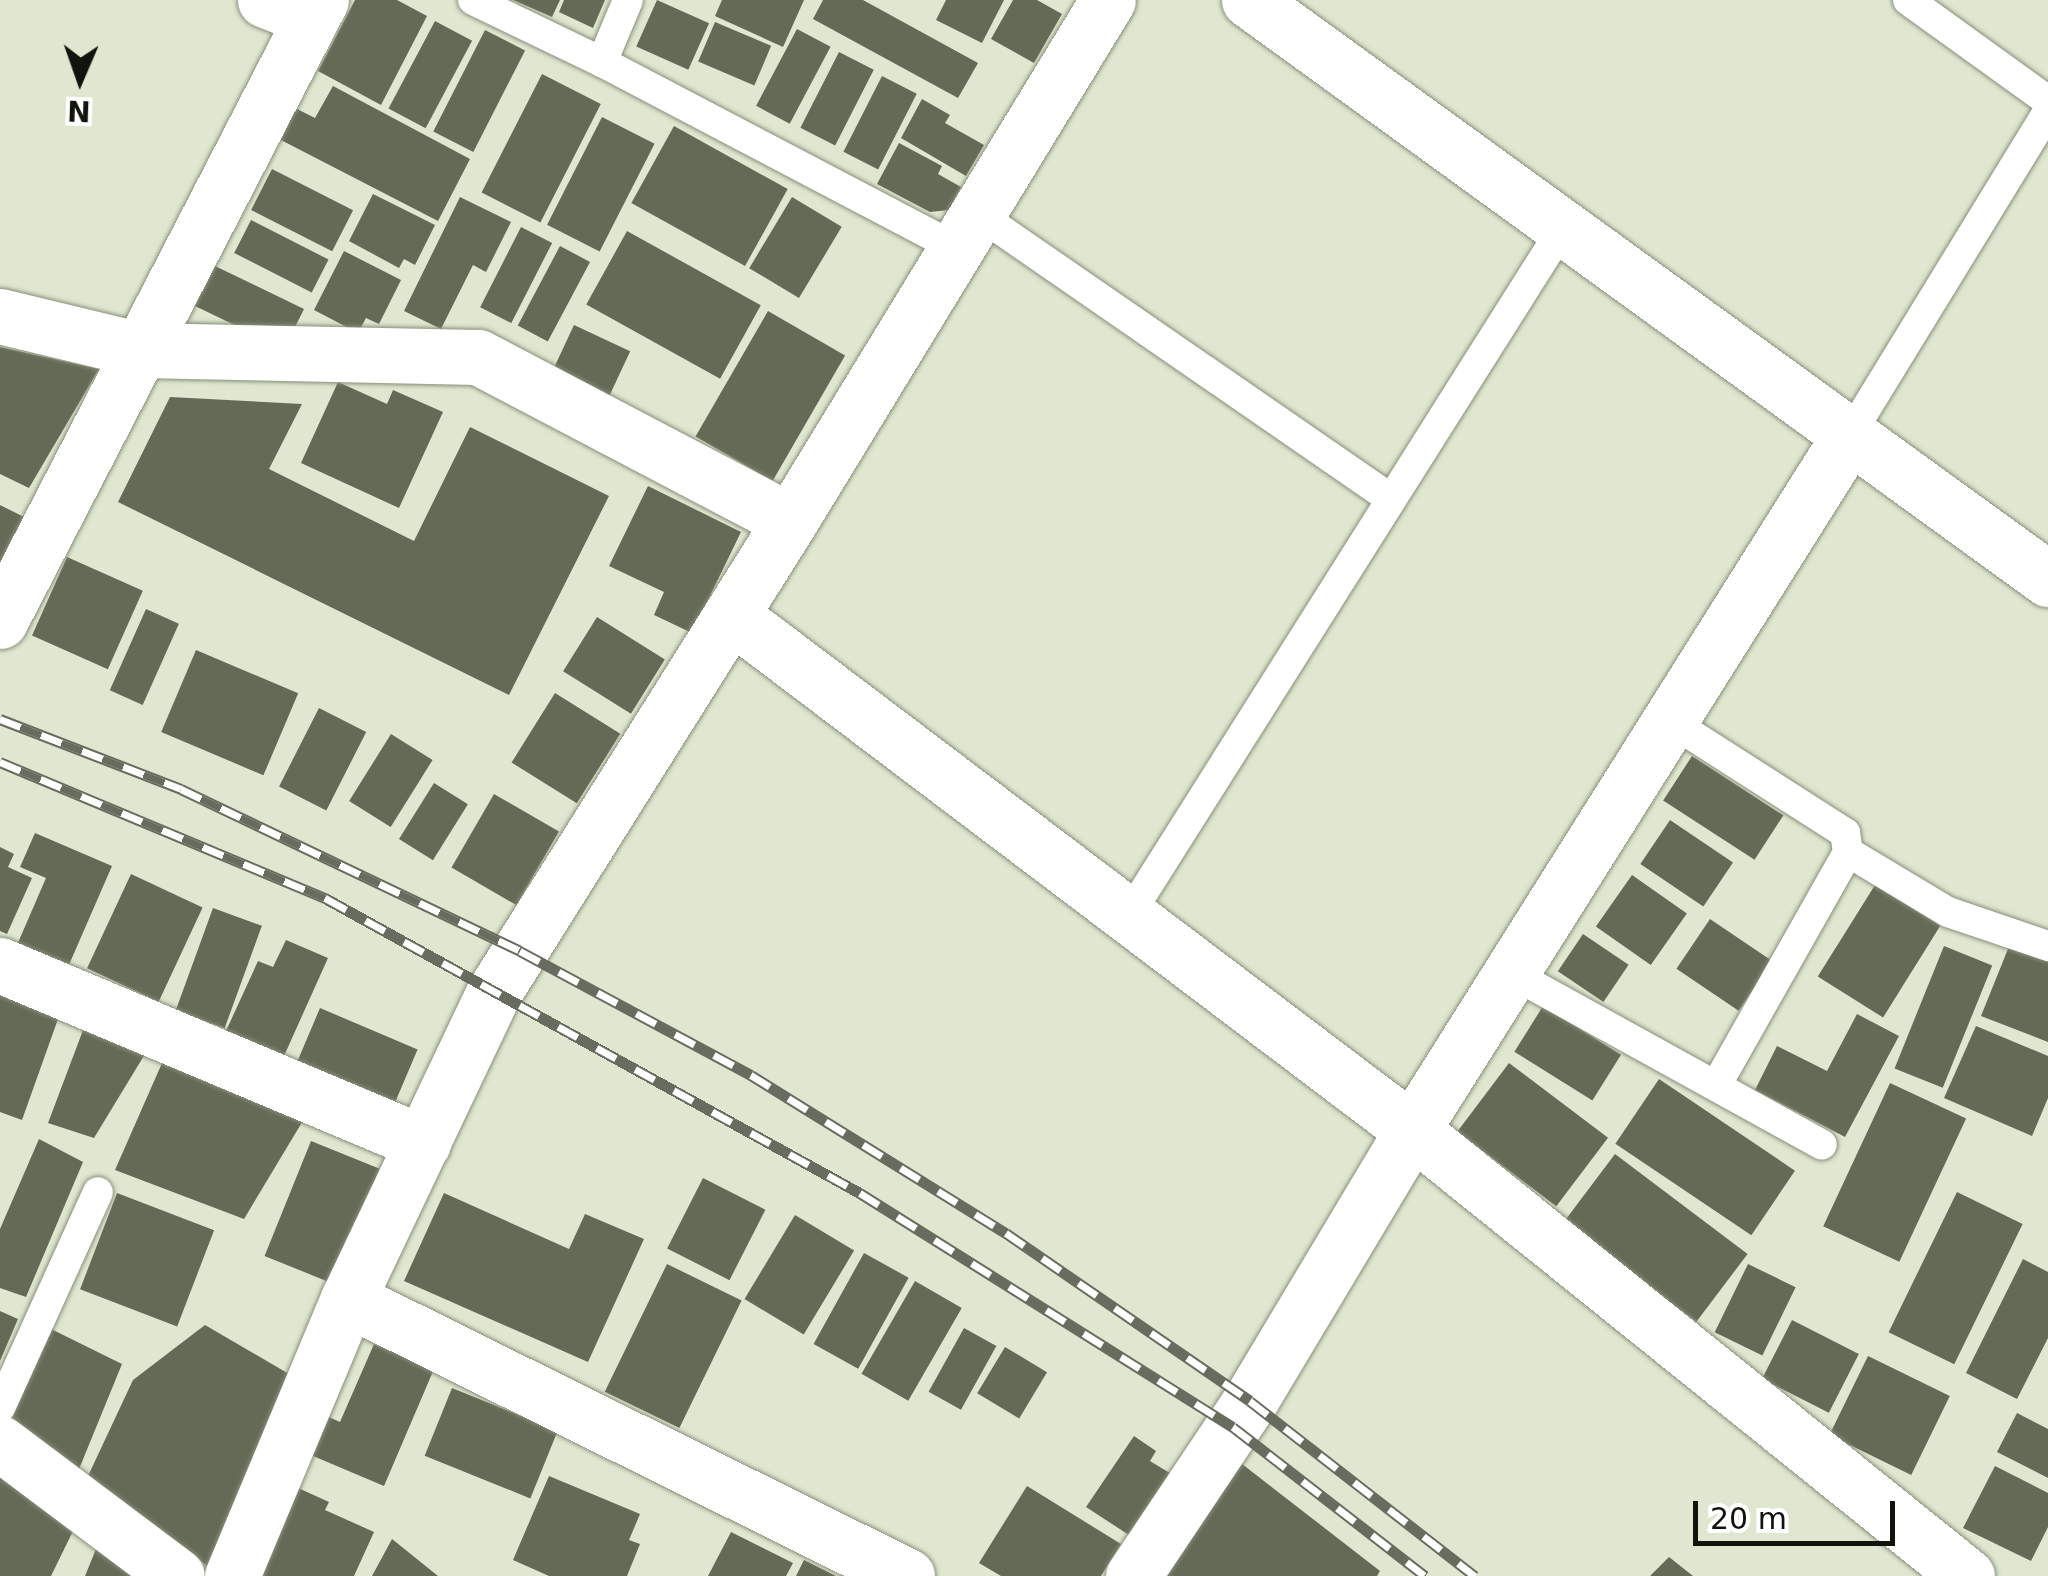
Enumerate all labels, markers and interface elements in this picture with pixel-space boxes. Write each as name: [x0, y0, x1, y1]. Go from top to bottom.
north arrow: [30, 30, 130, 130]
text: N: [67, 94, 91, 127]
scale bar: [1698, 1481, 1900, 1543]
text: 20 m: [1710, 1501, 1787, 1536]

